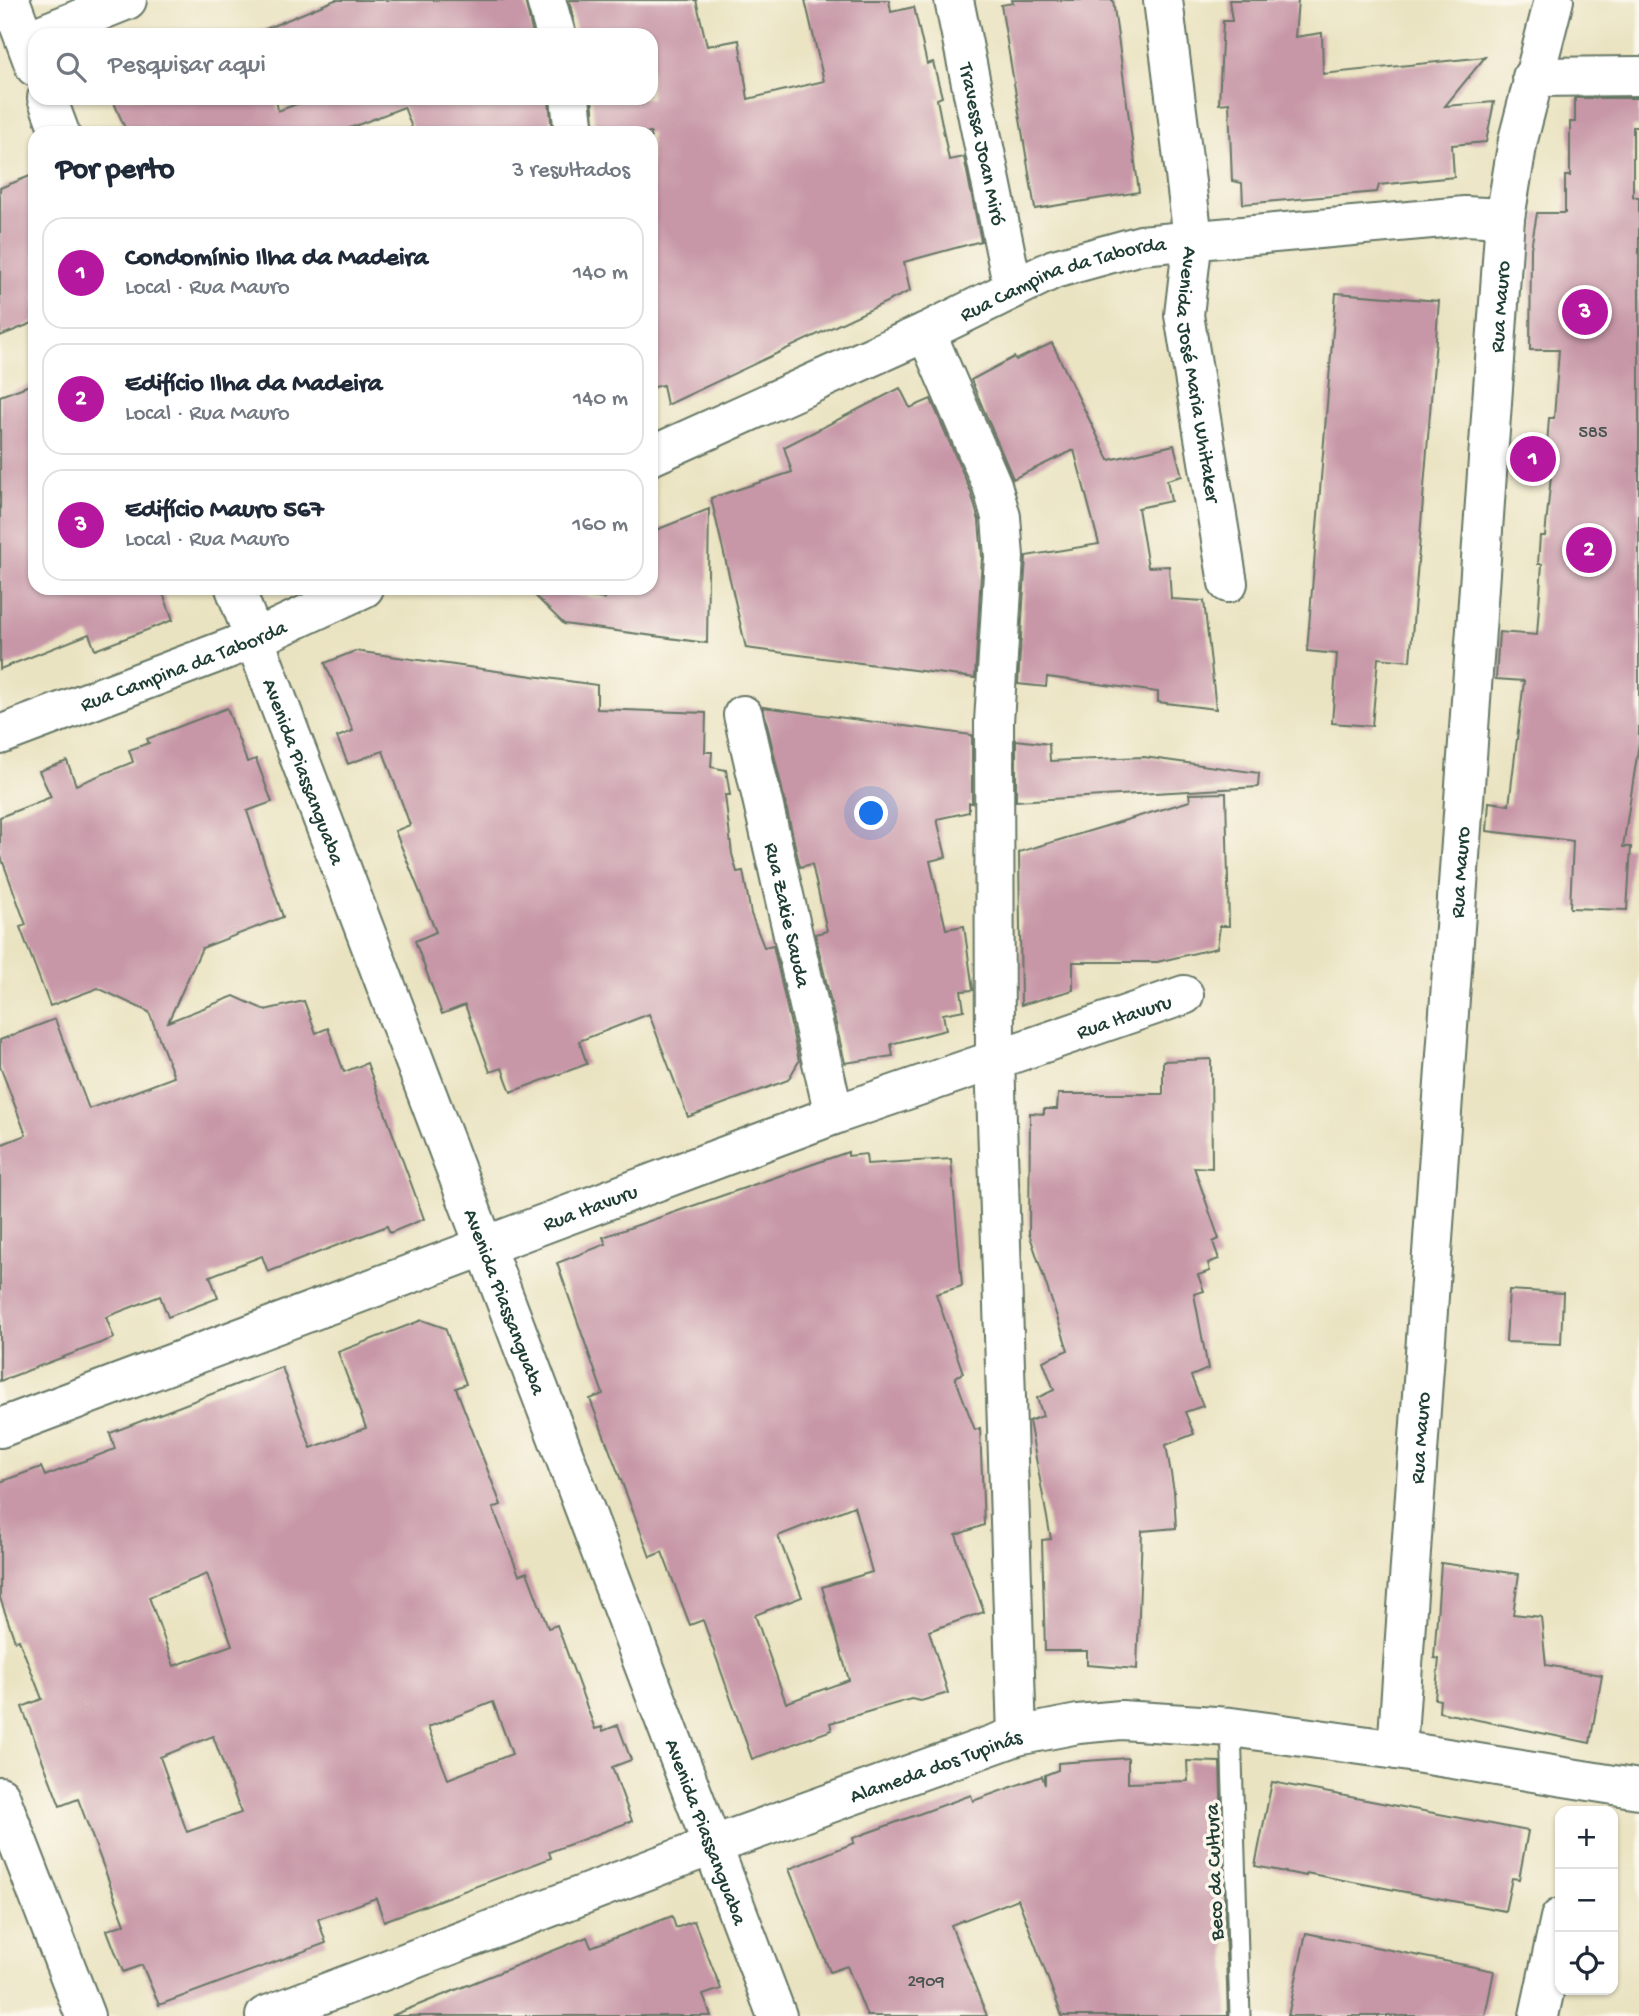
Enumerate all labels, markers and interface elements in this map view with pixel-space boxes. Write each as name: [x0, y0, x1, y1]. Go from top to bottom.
search box: [28, 28, 658, 105]
icon: search: [52, 48, 90, 86]
text: Pesquisar aqui: [108, 51, 266, 82]
street label: Travessa Joan Miró: [951, 60, 1009, 228]
text: Por perto: [56, 154, 175, 189]
text: 3 resultados: [512, 158, 630, 185]
street label: Rua Campina da Taborda: [957, 234, 1169, 329]
text: Condomínio Ilha da Madeira: [125, 244, 428, 275]
street label: Avenida José Maria Whitaker: [1168, 245, 1224, 506]
text: 1: [76, 260, 86, 287]
text: 140 m: [573, 260, 628, 287]
street label: Rua Mauro: [1487, 260, 1518, 354]
text: Local · Rua Mauro: [125, 275, 290, 302]
pin: 3: [1562, 286, 1608, 338]
text: Edifício Ilha da Madeira: [125, 370, 383, 401]
text: 2: [75, 386, 87, 413]
text: 140 m: [573, 386, 628, 413]
text: Local · Rua Mauro: [125, 401, 290, 428]
house number: 585: [1579, 423, 1607, 444]
pin: 1: [1510, 433, 1556, 485]
text: Edifício Mauro 567: [125, 496, 324, 527]
text: 3: [75, 512, 87, 539]
text: 160 m: [572, 512, 628, 539]
pin: 2: [1566, 524, 1612, 576]
text: Local · Rua Mauro: [125, 527, 290, 554]
street label: Rua Campina da Taborda: [78, 616, 293, 719]
street label: Avenida Piassanguaba: [255, 676, 348, 870]
your location: [854, 796, 888, 830]
street label: Rua Mauro: [1447, 826, 1478, 919]
street label: Rua Zakie Sauda: [756, 841, 814, 992]
street label: Rua Itavuru: [1074, 991, 1176, 1047]
street label: Rua Itavuru: [540, 1181, 642, 1239]
street label: Avenida Piassanguaba: [456, 1206, 550, 1400]
street label: Rua Mauro: [1407, 1391, 1438, 1485]
street label: Alameda dos Tupinás: [847, 1726, 1026, 1811]
street label: Avenida Piassanguaba: [657, 1736, 751, 1931]
street label: Beco da Cultura: [1202, 1802, 1231, 1942]
map controls: [1555, 1806, 1618, 1995]
button: +: [1555, 1806, 1618, 1869]
button: −: [1555, 1869, 1618, 1932]
button: locate: [1555, 1932, 1618, 1995]
house number: 2909: [907, 1972, 945, 1993]

